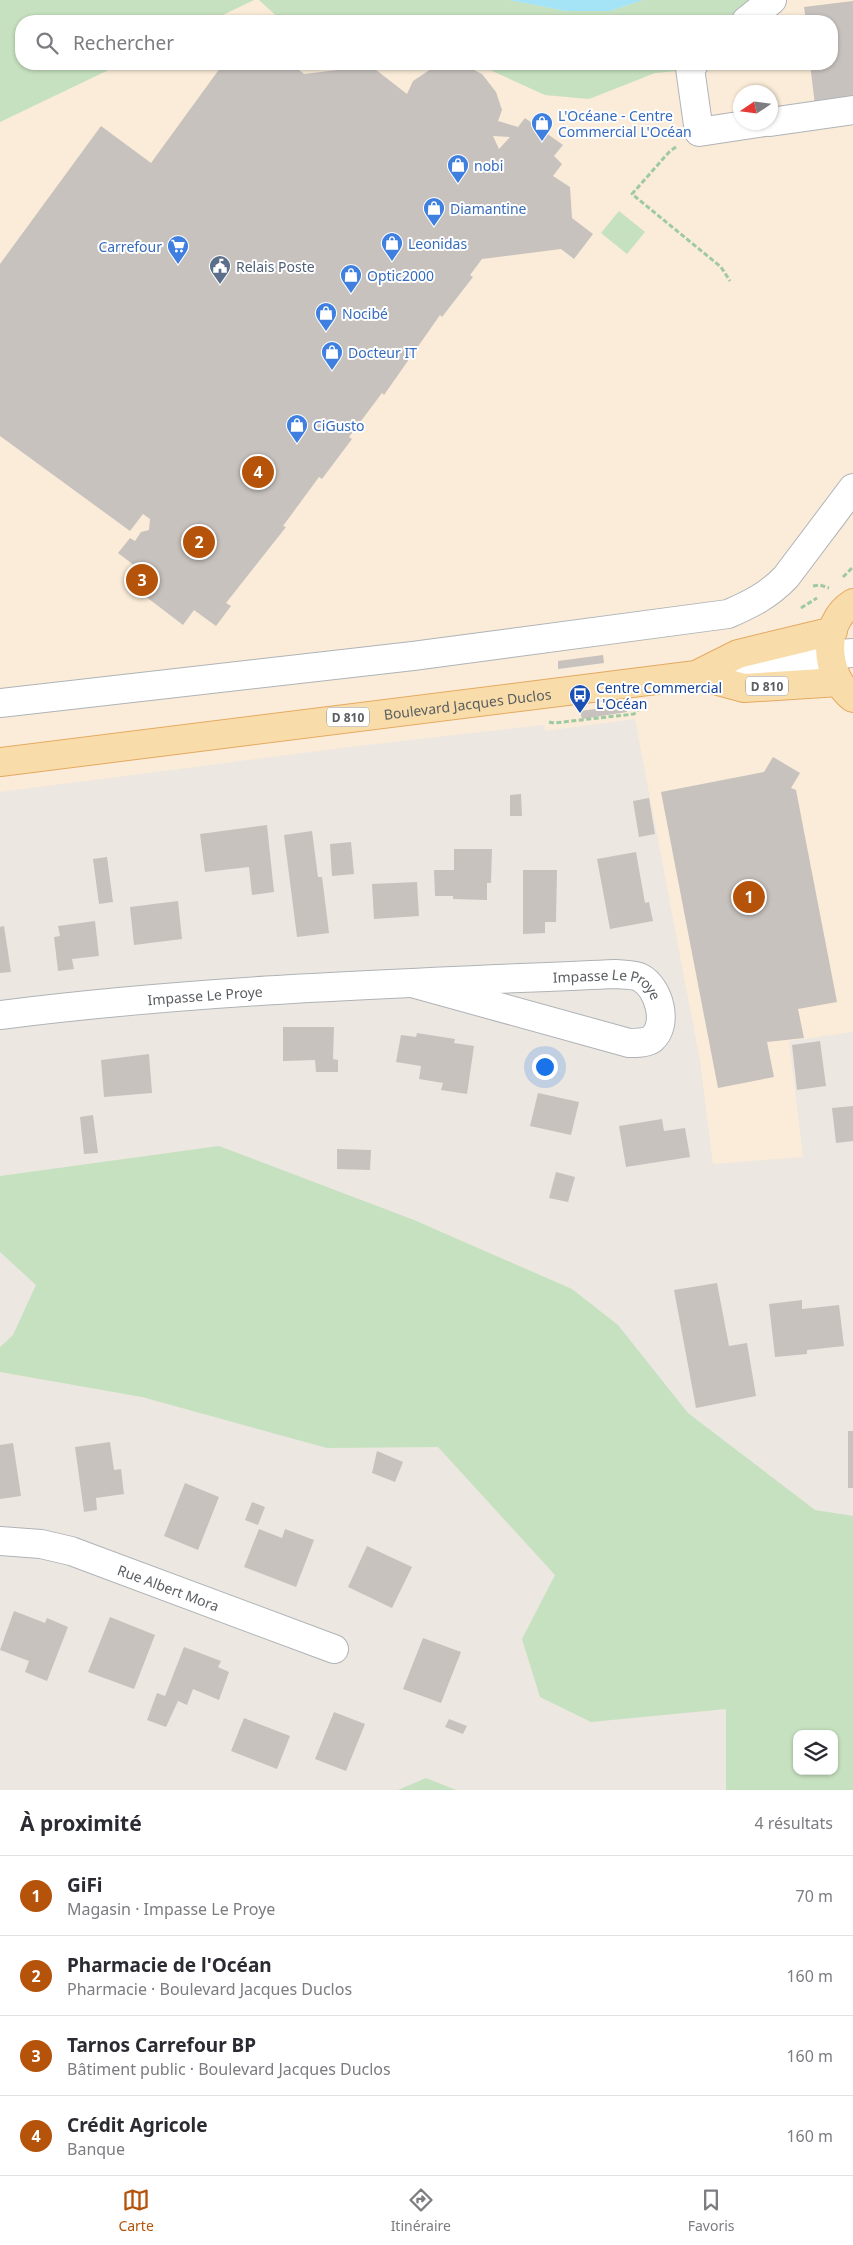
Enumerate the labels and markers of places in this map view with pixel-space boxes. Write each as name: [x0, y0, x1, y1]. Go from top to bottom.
place label: L'Océane - Centre Commercial L'Océan: [558, 106, 692, 141]
shop icon: L'Océane - Centre Commercial L'Océan: [530, 111, 554, 142]
shop icon: nobi: [446, 153, 470, 184]
place label: nobi: [474, 156, 503, 175]
shop icon: Diamantine: [422, 196, 446, 227]
place label: Diamantine: [450, 199, 527, 218]
shop icon: Leonidas: [380, 231, 404, 262]
supermarket icon: Carrefour: [166, 234, 190, 265]
place label: Leonidas: [408, 234, 467, 253]
place label: Carrefour: [98, 237, 162, 256]
public building icon: Relais Poste: [208, 254, 232, 285]
place label: Relais Poste: [236, 257, 315, 276]
shop icon: Optic2000: [339, 263, 363, 294]
place label: Optic2000: [367, 266, 434, 285]
shop icon: Nocibé: [314, 301, 338, 332]
place label: Nocibé: [342, 304, 388, 323]
shop icon: Docteur IT: [320, 340, 344, 371]
place label: Docteur IT: [348, 343, 417, 362]
shop icon: CiGusto: [285, 413, 309, 444]
place label: CiGusto: [313, 416, 365, 435]
pin: 4: [242, 453, 274, 491]
pin: 2: [183, 523, 215, 561]
pin: 3: [126, 561, 158, 599]
place label: Centre Commercial L'Océan: [596, 678, 722, 713]
bus stop icon: Centre Commercial L'Océan: [568, 683, 592, 714]
pin: 1: [733, 878, 765, 916]

